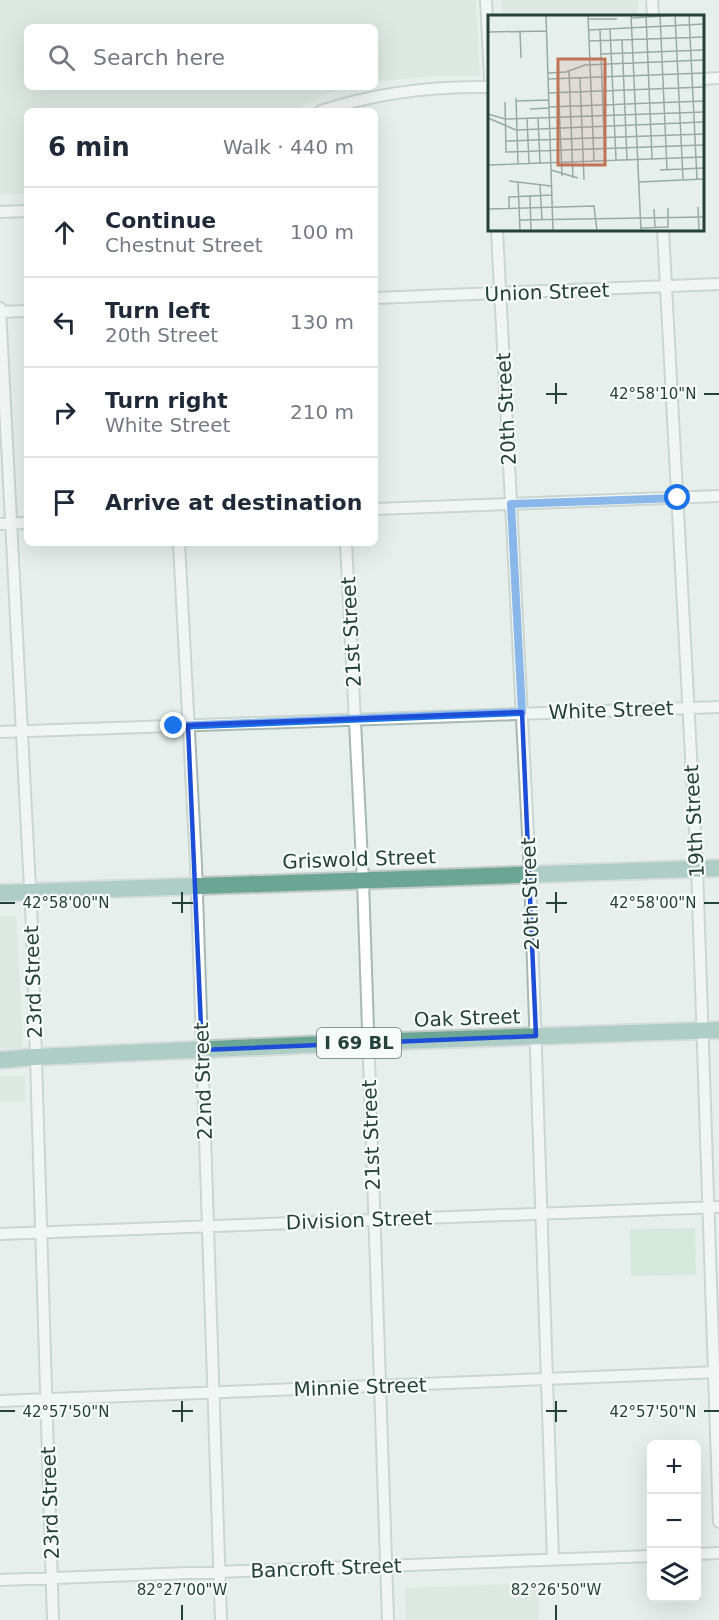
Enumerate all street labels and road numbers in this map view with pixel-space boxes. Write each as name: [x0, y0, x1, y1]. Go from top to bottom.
street label: Union Street: [484, 278, 610, 306]
street label: 20th Street: [491, 352, 521, 466]
street label: 21st Street: [336, 576, 366, 688]
street label: White Street: [548, 696, 674, 724]
street label: 19th Street: [679, 764, 709, 878]
street label: 20th Street: [516, 837, 544, 951]
street label: Griswold Street: [282, 844, 436, 874]
street label: 23rd Street: [19, 925, 47, 1039]
street label: Oak Street: [413, 1004, 521, 1032]
street label: 22nd Street: [189, 1021, 217, 1140]
road number: I 69 BL: [317, 1028, 401, 1058]
street label: 21st Street: [357, 1079, 385, 1191]
street label: Division Street: [285, 1205, 433, 1235]
street label: Minnie Street: [293, 1373, 427, 1401]
street label: 23rd Street: [36, 1446, 64, 1560]
street label: Bancroft Street: [250, 1553, 402, 1583]

